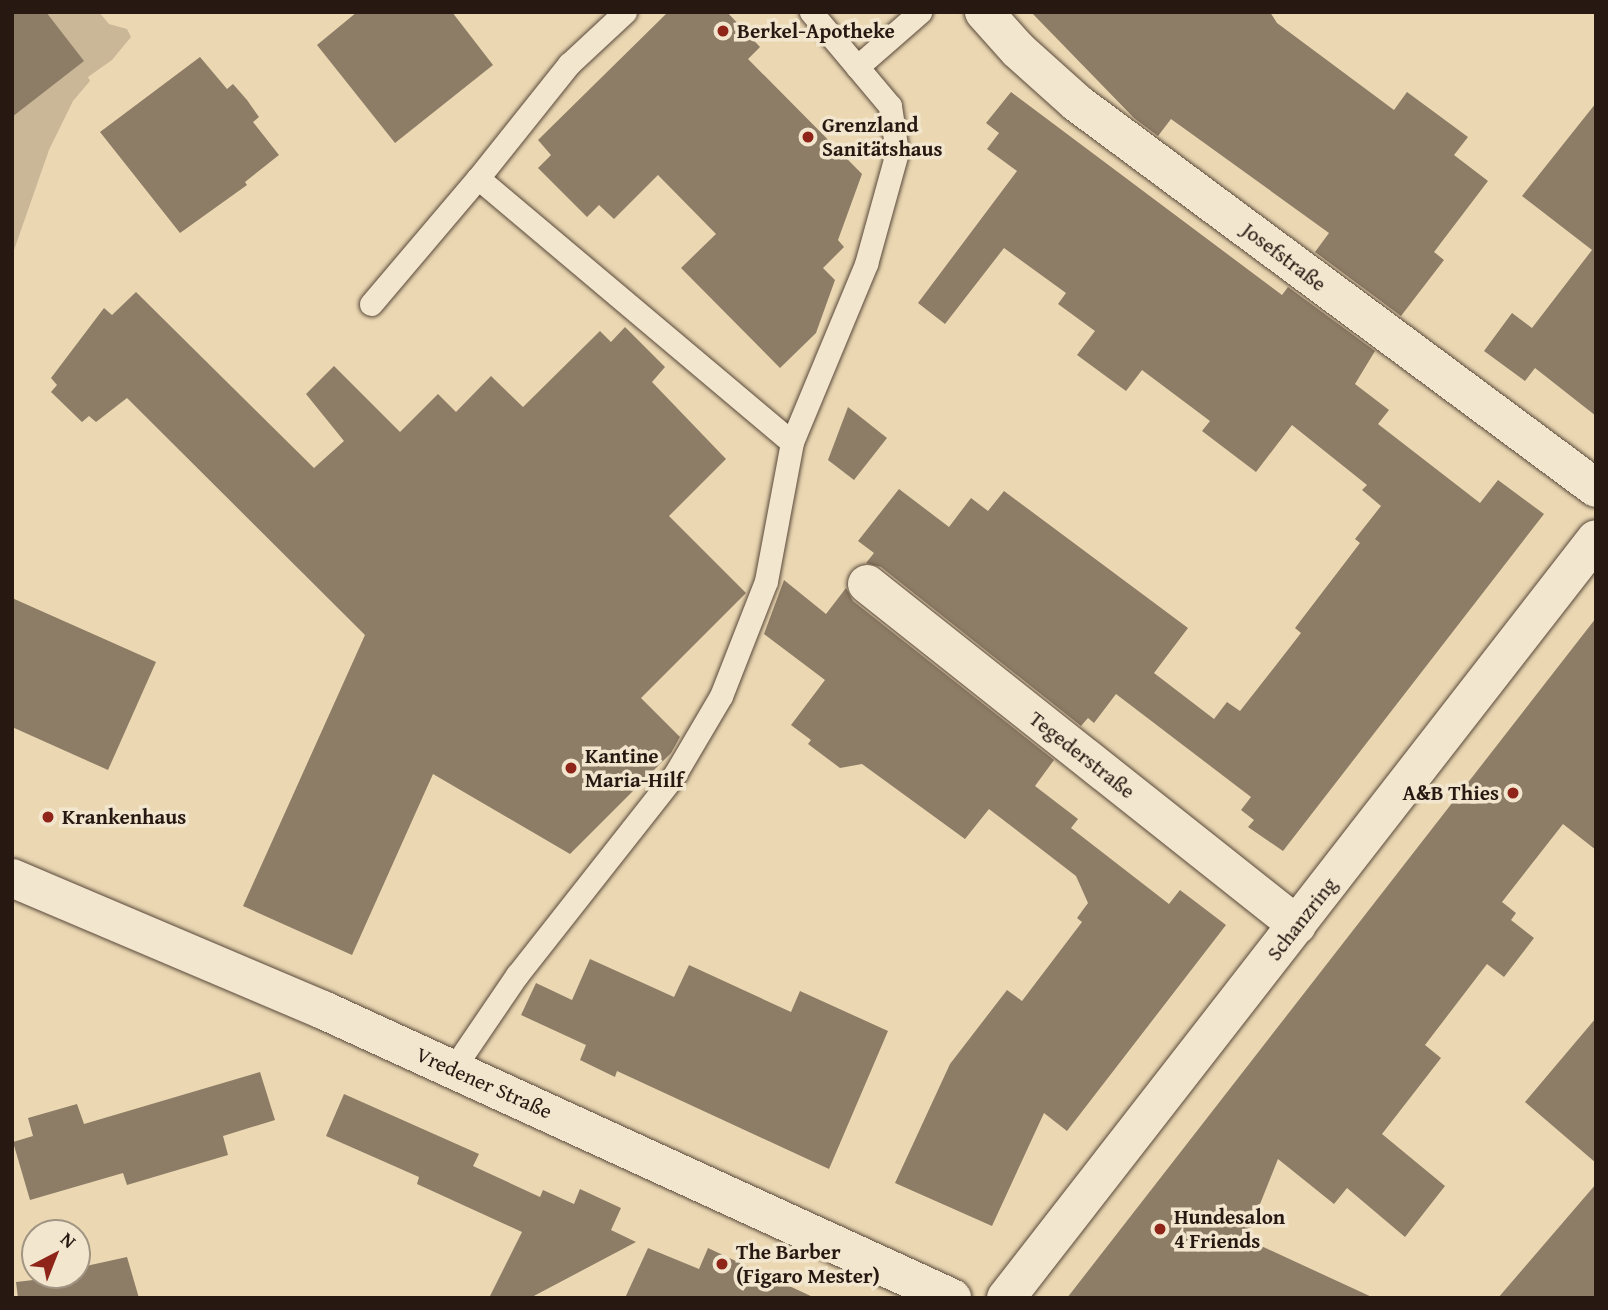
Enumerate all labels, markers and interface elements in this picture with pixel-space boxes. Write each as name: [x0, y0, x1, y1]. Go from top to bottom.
place label: Berkel-Apotheke: [737, 18, 895, 44]
marker: Berkel-Apotheke: [715, 23, 731, 39]
place label: Grenzland Sanitätshaus: [822, 112, 943, 162]
marker: Grenzland Sanitätshaus: [800, 129, 816, 145]
street label: Josefstraße: [1237, 217, 1331, 297]
street label: Tegederstraße: [1024, 706, 1140, 804]
place label: Kantine Maria-Hilf: [585, 743, 683, 793]
marker: Kantine Maria-Hilf: [563, 760, 579, 776]
place label: A&B Thies: [1403, 780, 1499, 806]
marker: A&B Thies: [1505, 785, 1521, 801]
place label: Krankenhaus: [62, 804, 186, 830]
marker: Krankenhaus: [40, 809, 56, 825]
street label: Schanzring: [1262, 872, 1342, 966]
street label: Vredener Straße: [412, 1042, 556, 1124]
place label: Hundesalon 4 Friends: [1174, 1204, 1285, 1254]
north arrow: [21, 1219, 91, 1289]
marker: Hundesalon 4 Friends: [1152, 1221, 1168, 1237]
text: N: [55, 1225, 83, 1255]
place label: The Barber (Figaro Mester): [736, 1239, 880, 1289]
marker: The Barber (Figaro Mester): [714, 1256, 730, 1272]

